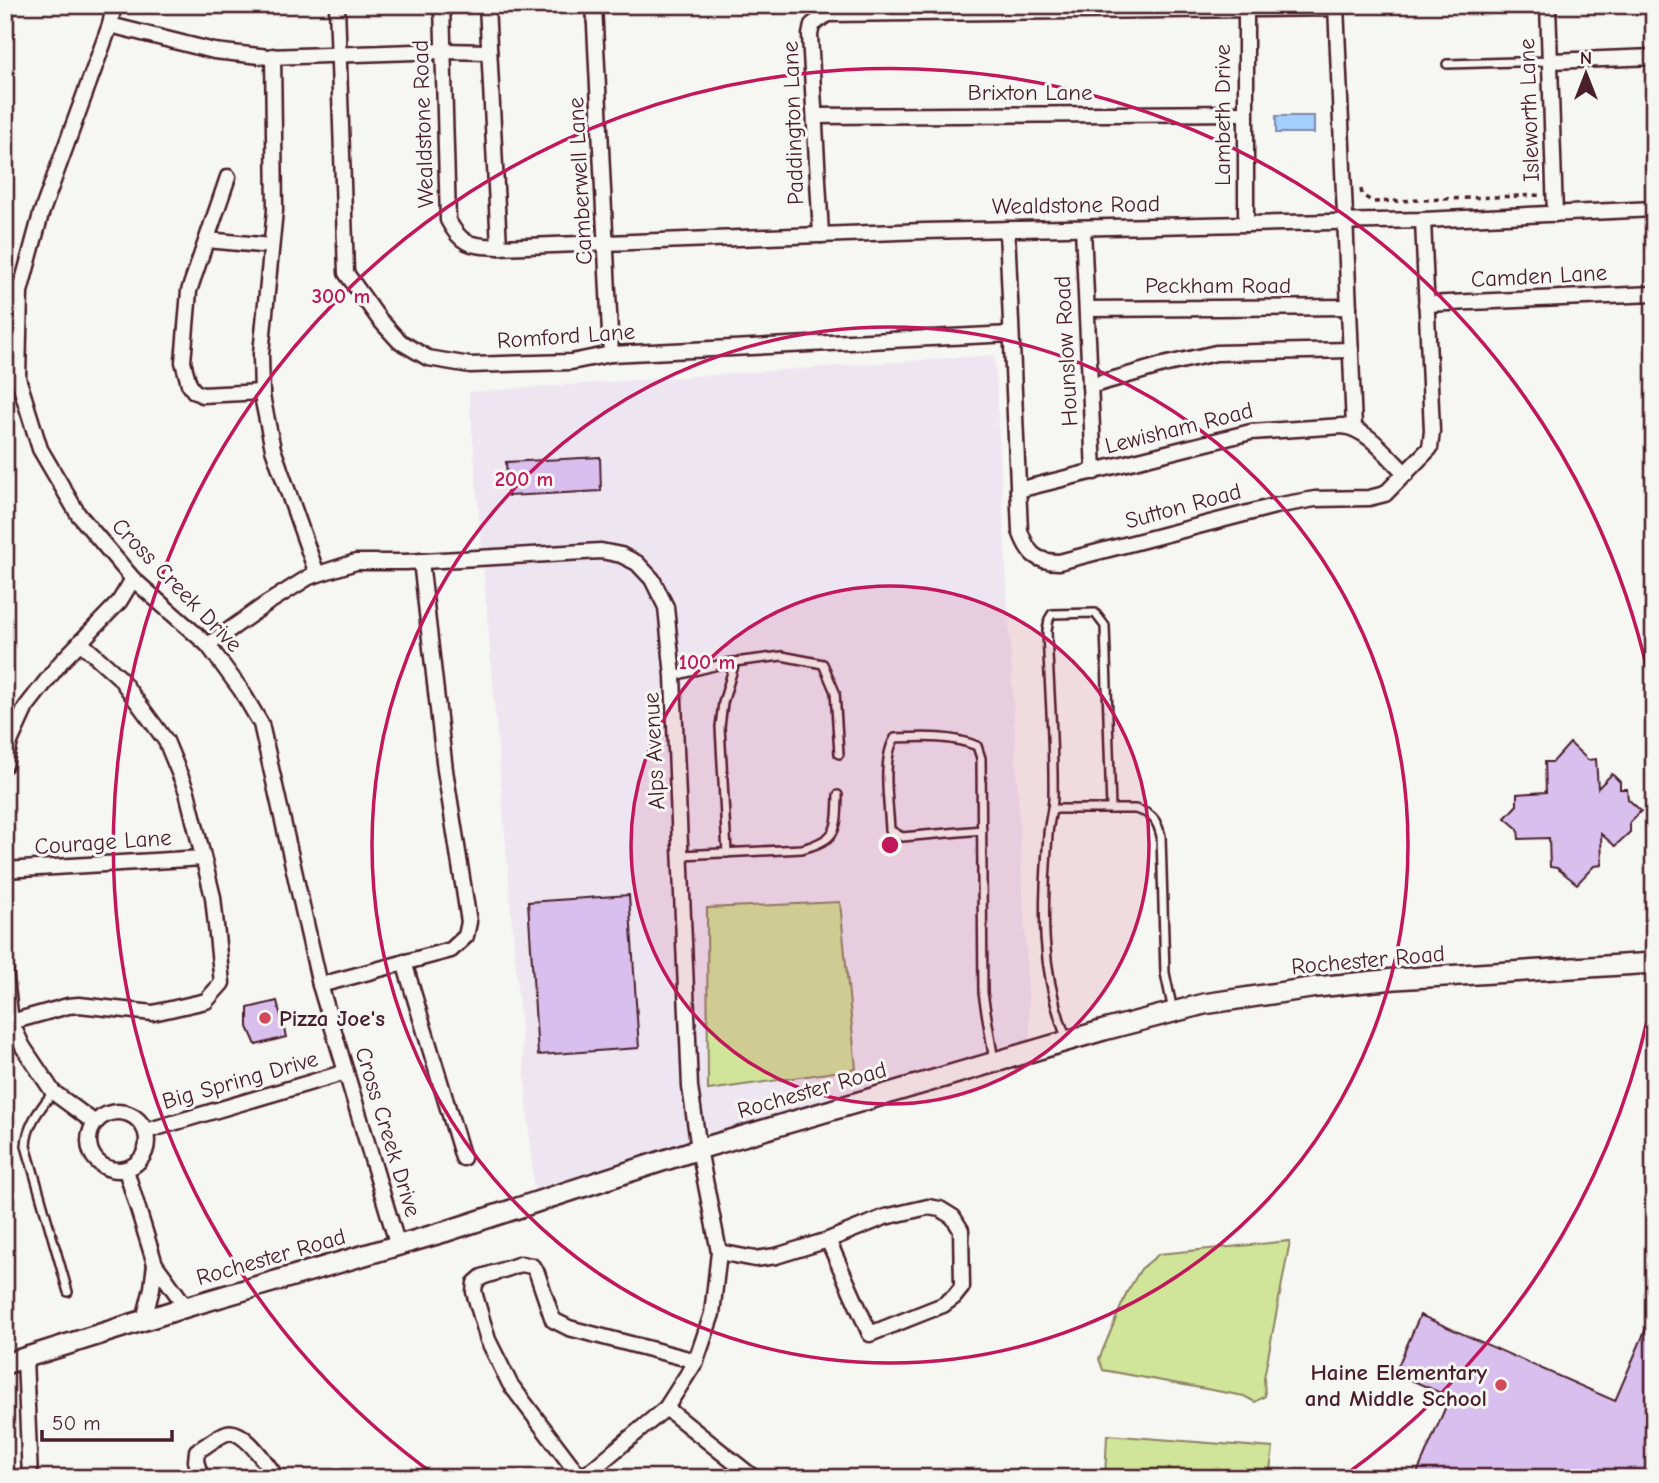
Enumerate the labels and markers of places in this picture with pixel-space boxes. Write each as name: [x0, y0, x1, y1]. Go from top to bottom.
centre of rings: [878, 833, 902, 857]
place label: Pizza Joe's: [279, 1005, 385, 1032]
marker: Pizza Joe's: [257, 1010, 273, 1026]
place label: Haine Elementary and Middle School: [1305, 1359, 1487, 1412]
marker: Haine Elementary and Middle School: [1493, 1377, 1509, 1393]

